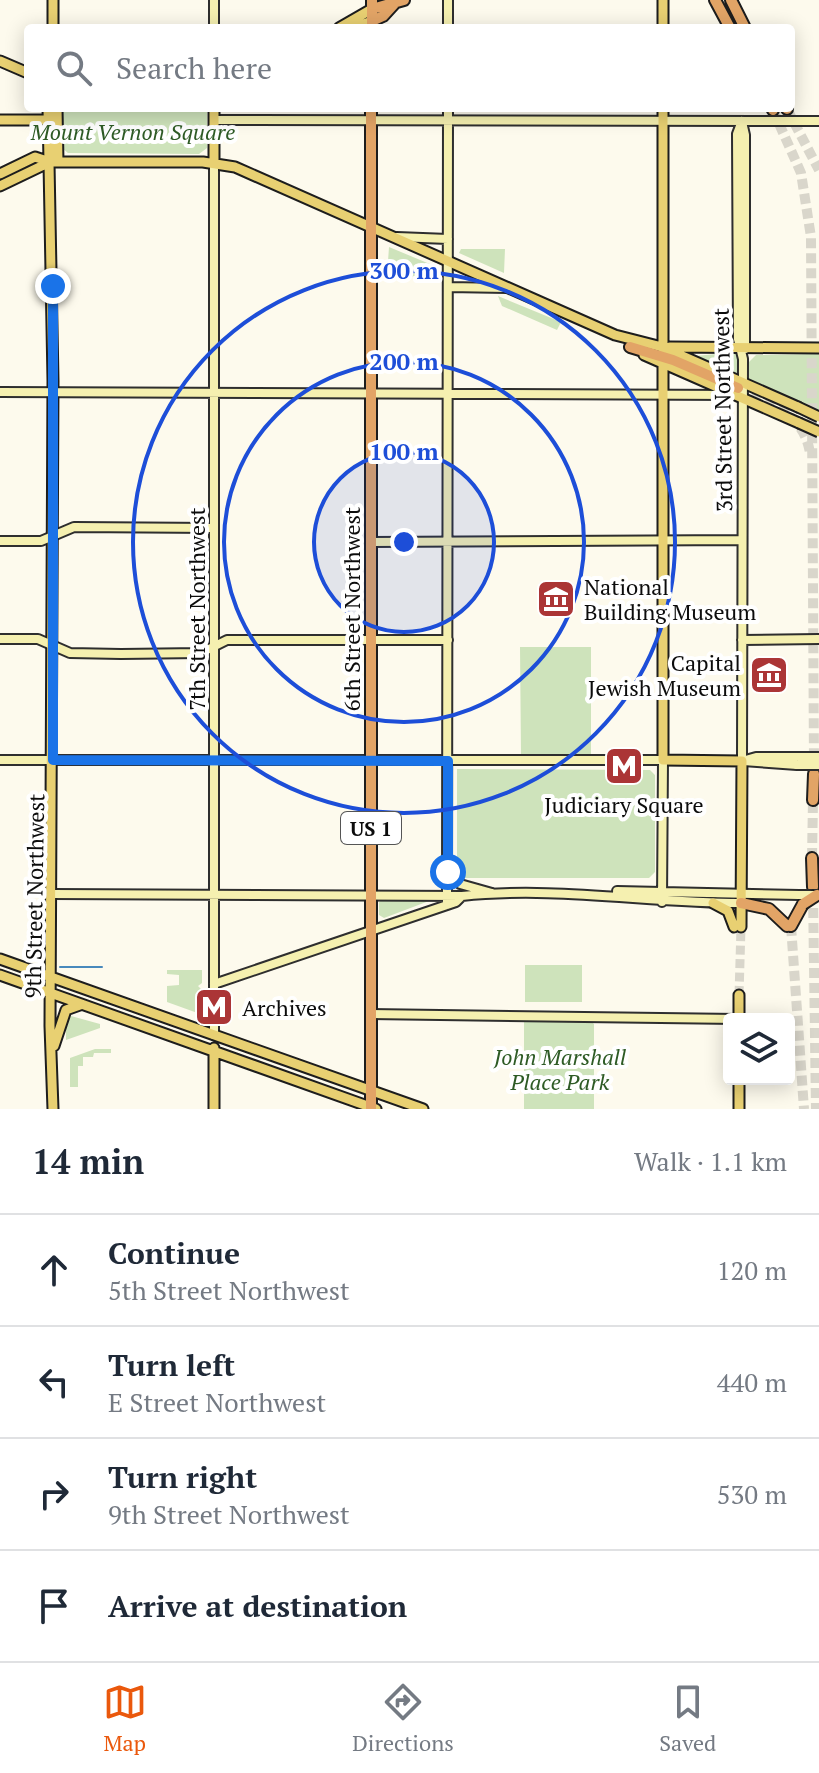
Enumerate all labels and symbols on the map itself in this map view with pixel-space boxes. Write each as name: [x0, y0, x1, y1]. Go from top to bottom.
park label: Mount Vernon Square: [30, 117, 235, 146]
text: 300 m: [369, 254, 439, 286]
route end: [35, 268, 71, 304]
street label: 3rd Street Northwest: [706, 308, 738, 512]
text: 200 m: [369, 345, 439, 377]
text: 100 m: [369, 435, 439, 467]
street label: 7th Street Northwest: [182, 507, 211, 711]
street label: 6th Street Northwest: [337, 507, 366, 711]
centre of rings: [390, 528, 418, 556]
place label: National Building Museum: [584, 572, 756, 626]
museum icon: National Building Museum: [535, 578, 577, 620]
place label: Capital Jewish Museum: [588, 648, 741, 702]
museum icon: Capital Jewish Museum: [748, 654, 790, 696]
metro station icon: Judiciary Square: [603, 745, 645, 787]
place label: Judiciary Square: [544, 790, 704, 819]
street label: 9th Street Northwest: [18, 794, 50, 998]
road number: US 1: [341, 812, 401, 844]
route start: [430, 854, 466, 890]
metro station icon: Archives: [193, 986, 235, 1028]
place label: Archives: [242, 993, 327, 1022]
park label: John Marshall Place Park: [493, 1042, 626, 1096]

